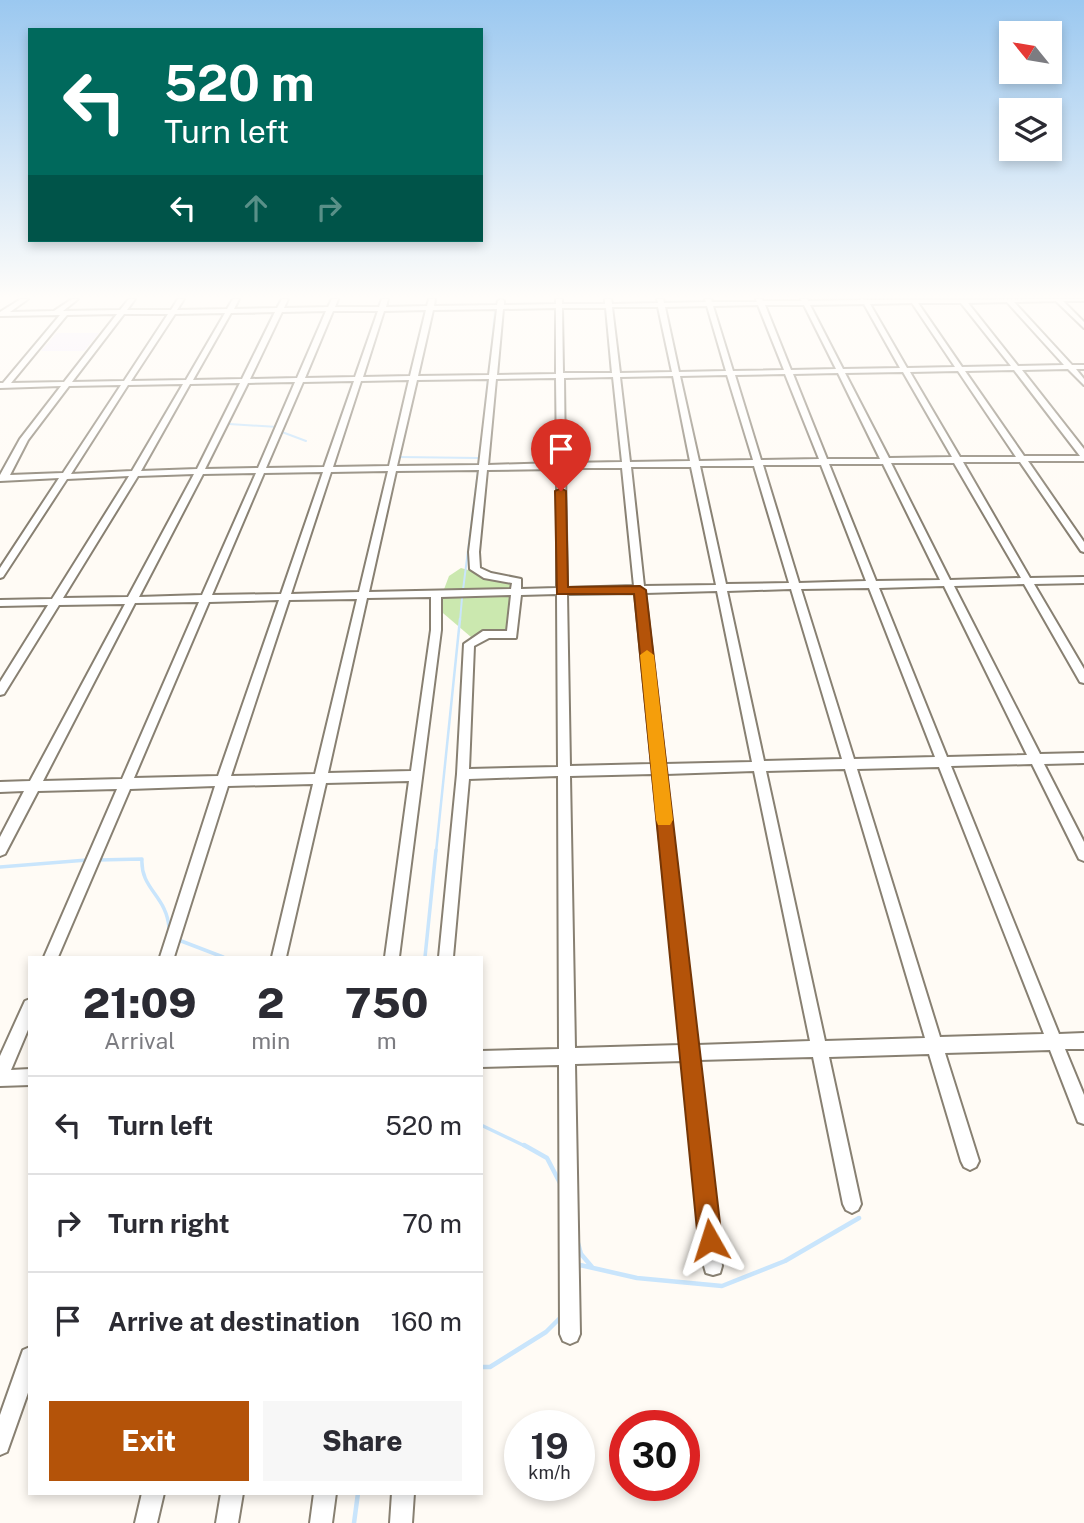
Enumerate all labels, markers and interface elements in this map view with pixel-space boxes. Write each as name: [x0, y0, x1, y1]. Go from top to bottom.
north arrow: [999, 21, 1062, 84]
map controls: [999, 21, 1062, 161]
text: 520 m: [164, 54, 315, 112]
icon: left: [49, 56, 140, 147]
button: layers: [999, 98, 1062, 161]
text: Turn left: [164, 113, 289, 150]
icon: left: [164, 189, 202, 227]
icon: ahead: [237, 189, 275, 227]
icon: right: [310, 189, 348, 227]
pin: [531, 419, 591, 491]
icon: arrive: [542, 430, 580, 468]
text: 21:09: [83, 978, 197, 1027]
text: 2: [257, 978, 284, 1027]
text: 750: [345, 978, 428, 1027]
text: Arrival: [104, 1027, 175, 1054]
text: min: [251, 1027, 290, 1054]
text: m: [377, 1027, 397, 1054]
icon: left: [49, 1106, 87, 1144]
text: Turn left: [108, 1110, 213, 1141]
text: 520 m: [385, 1110, 462, 1141]
position arrow: [673, 1203, 747, 1277]
icon: right: [49, 1204, 87, 1242]
text: Turn right: [108, 1208, 230, 1239]
text: 70 m: [402, 1208, 462, 1239]
icon: arrive: [49, 1302, 87, 1340]
text: Arrive at destination: [108, 1306, 360, 1337]
text: 160 m: [391, 1306, 462, 1337]
button: Exit: [49, 1401, 249, 1481]
button: Share: [263, 1401, 462, 1481]
speed limit sign: 30: [609, 1410, 700, 1501]
text: 19: [530, 1426, 569, 1467]
text: km/h: [528, 1462, 571, 1483]

